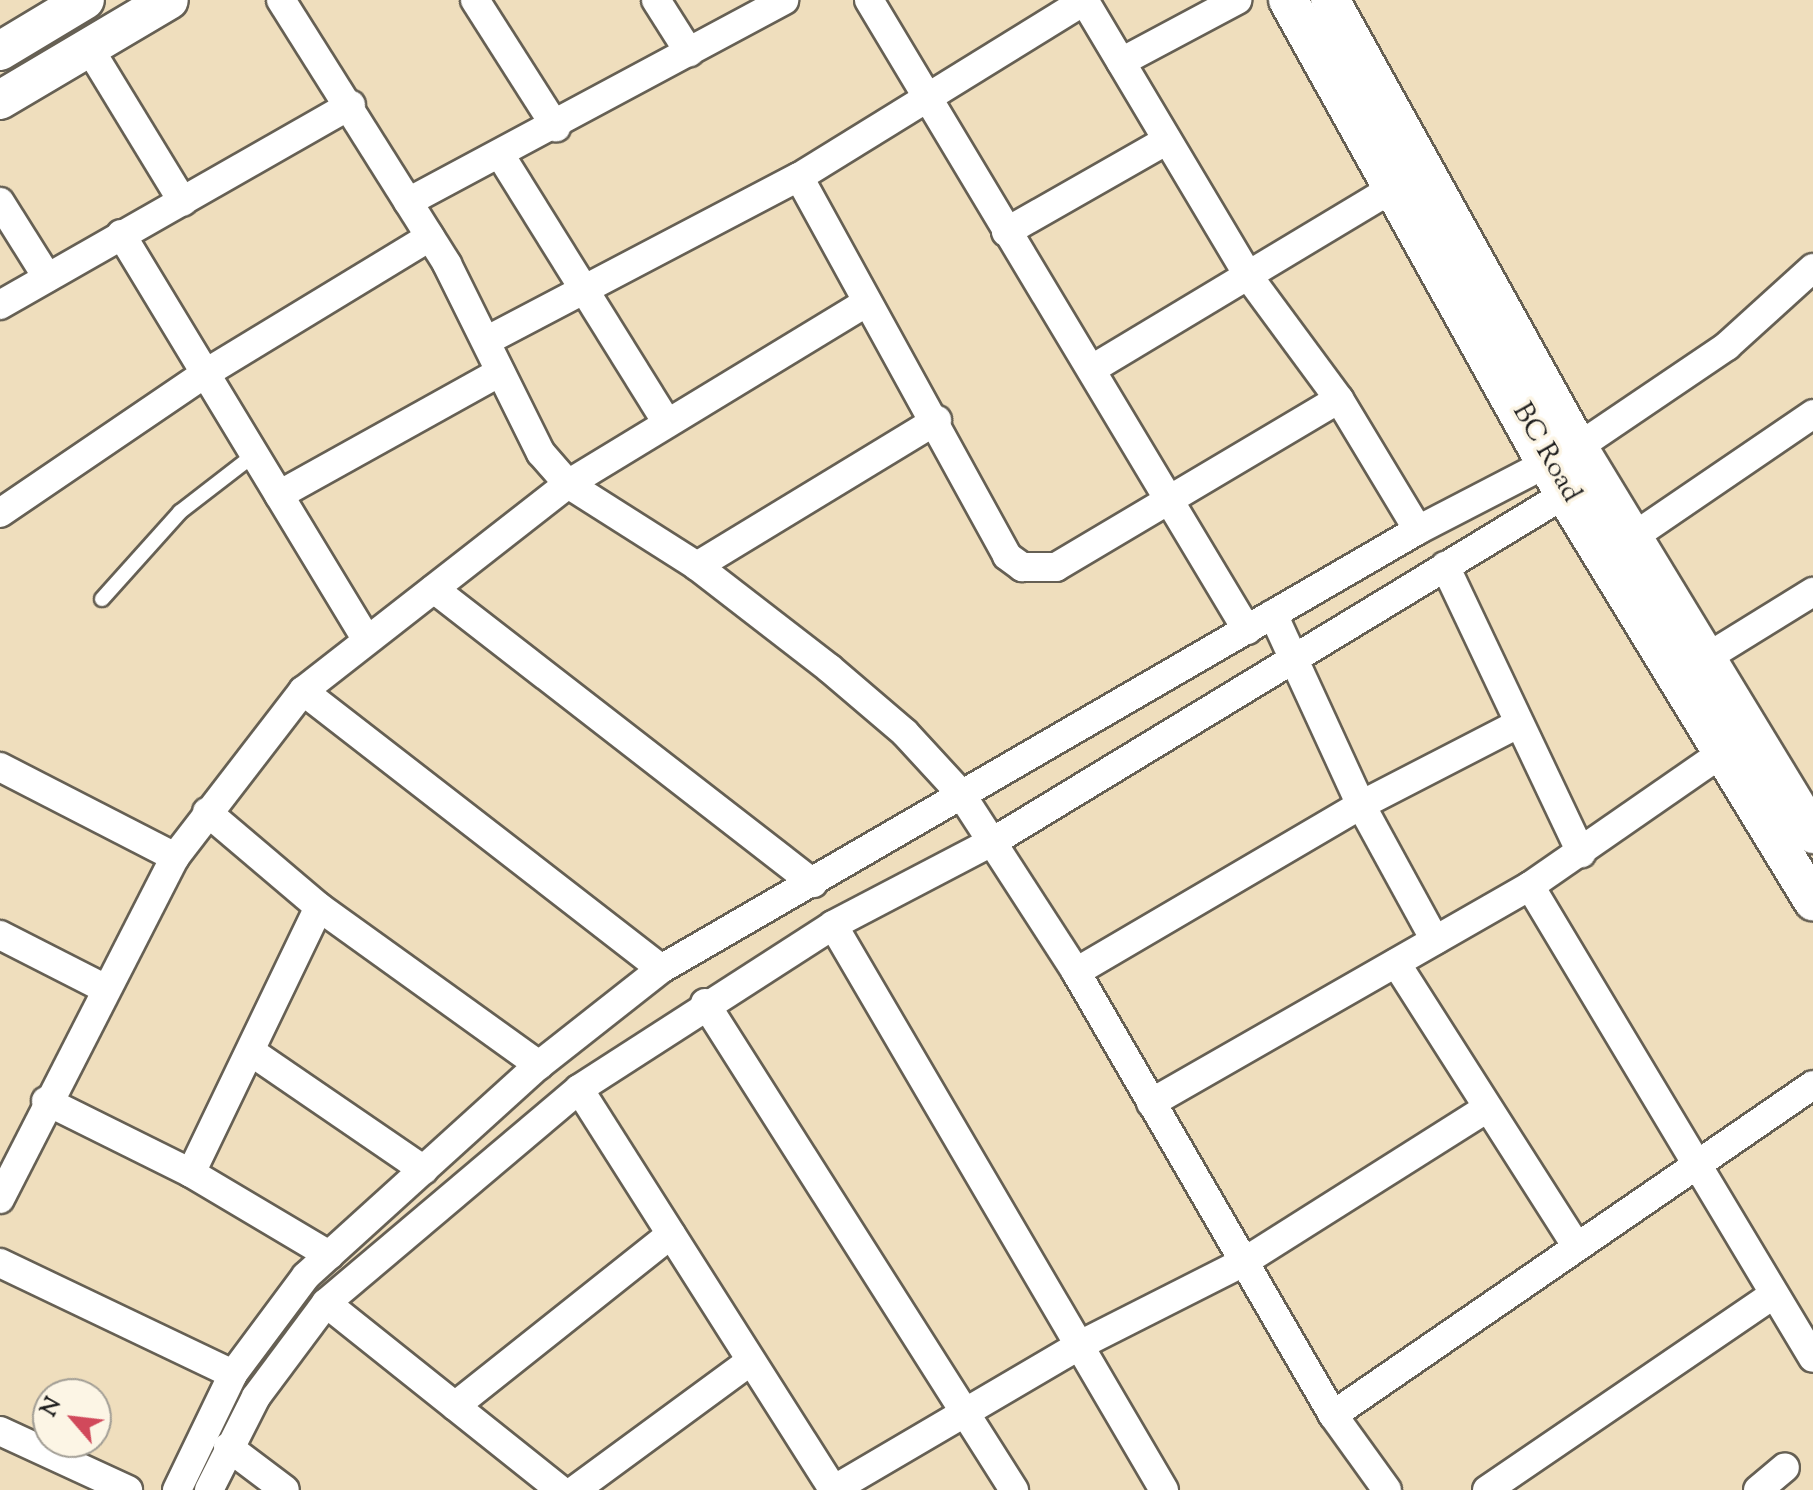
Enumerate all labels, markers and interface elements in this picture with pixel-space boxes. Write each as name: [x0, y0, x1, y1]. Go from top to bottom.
street label: BC Road: [1504, 397, 1588, 509]
north arrow: [32, 1378, 112, 1458]
text: N: [34, 1392, 71, 1423]

